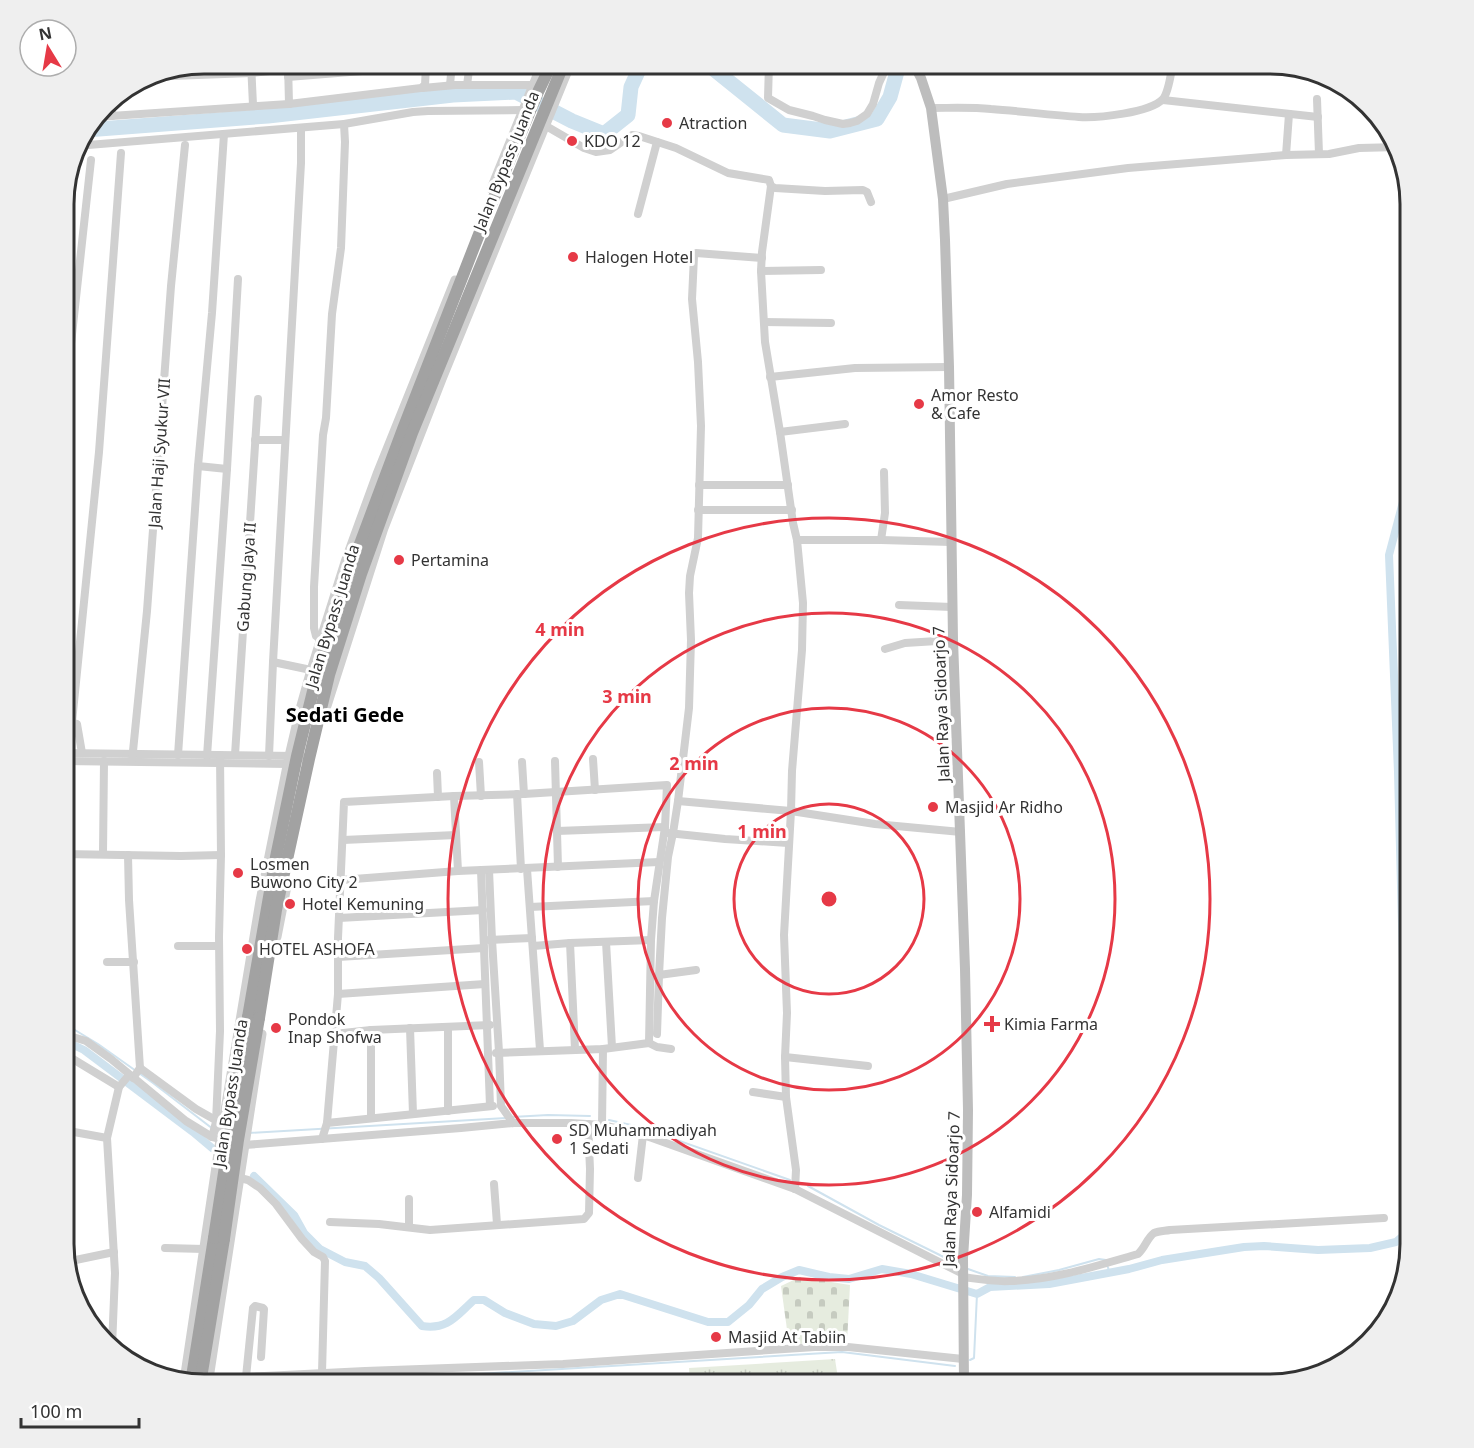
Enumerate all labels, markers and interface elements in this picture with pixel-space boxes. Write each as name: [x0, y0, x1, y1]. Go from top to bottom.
north arrow: [18, 18, 78, 78]
text: N: [37, 21, 54, 45]
street label: Jalan Bypass Juanda: [467, 88, 544, 236]
place label: Atraction: [679, 112, 747, 134]
marker: Atraction: [660, 116, 674, 130]
place label: KDO 12: [584, 130, 641, 152]
marker: KDO 12: [565, 134, 579, 148]
place label: Halogen Hotel: [585, 246, 693, 268]
marker: Halogen Hotel: [566, 250, 580, 264]
street label: Jalan Haji Syukur VII: [143, 377, 175, 531]
place label: Amor Resto & Cafe: [931, 384, 1019, 424]
marker: Amor Resto & Cafe: [912, 397, 926, 411]
street label: Gabung Jaya II: [231, 521, 261, 633]
street label: Jalan Bypass Juanda: [299, 541, 364, 693]
place label: Pertamina: [411, 549, 489, 571]
marker: Pertamina: [392, 553, 406, 567]
text: 4 min: [535, 617, 585, 641]
street label: Jalan Raya Sidoarjo 7: [927, 626, 955, 784]
text: 3 min: [602, 684, 652, 708]
district label: Sedati Gede: [286, 701, 404, 728]
text: 2 min: [669, 751, 719, 775]
place label: Masjid Ar Ridho: [945, 796, 1063, 818]
marker: Masjid Ar Ridho: [926, 800, 940, 814]
text: 1 min: [737, 819, 787, 843]
place label: Losmen Buwono City 2: [250, 853, 358, 893]
marker: Losmen Buwono City 2: [231, 866, 245, 880]
centre of rings: [819, 889, 839, 909]
place label: Hotel Kemuning: [302, 893, 424, 915]
marker: Hotel Kemuning: [283, 897, 297, 911]
place label: HOTEL ASHOFA: [259, 938, 376, 960]
marker: HOTEL ASHOFA: [240, 942, 254, 956]
place label: Pondok Inap Shofwa: [288, 1008, 382, 1048]
place label: Kimia Farma: [1004, 1013, 1098, 1035]
marker: Kimia Farma: [985, 1017, 999, 1031]
street label: Jalan Bypass Juanda: [207, 1018, 253, 1170]
marker: Pondok Inap Shofwa: [269, 1021, 283, 1035]
street label: Jalan Raya Sidoarjo 7: [937, 1111, 965, 1269]
place label: SD Muhammadiyah 1 Sedati: [569, 1119, 717, 1159]
marker: SD Muhammadiyah 1 Sedati: [550, 1132, 564, 1146]
place label: Alfamidi: [989, 1201, 1051, 1223]
marker: Alfamidi: [970, 1205, 984, 1219]
place label: Masjid At Tabiin: [728, 1326, 846, 1348]
marker: Masjid At Tabiin: [709, 1330, 723, 1344]
scale bar: [21, 1391, 140, 1429]
text: 100 m: [30, 1399, 82, 1423]

